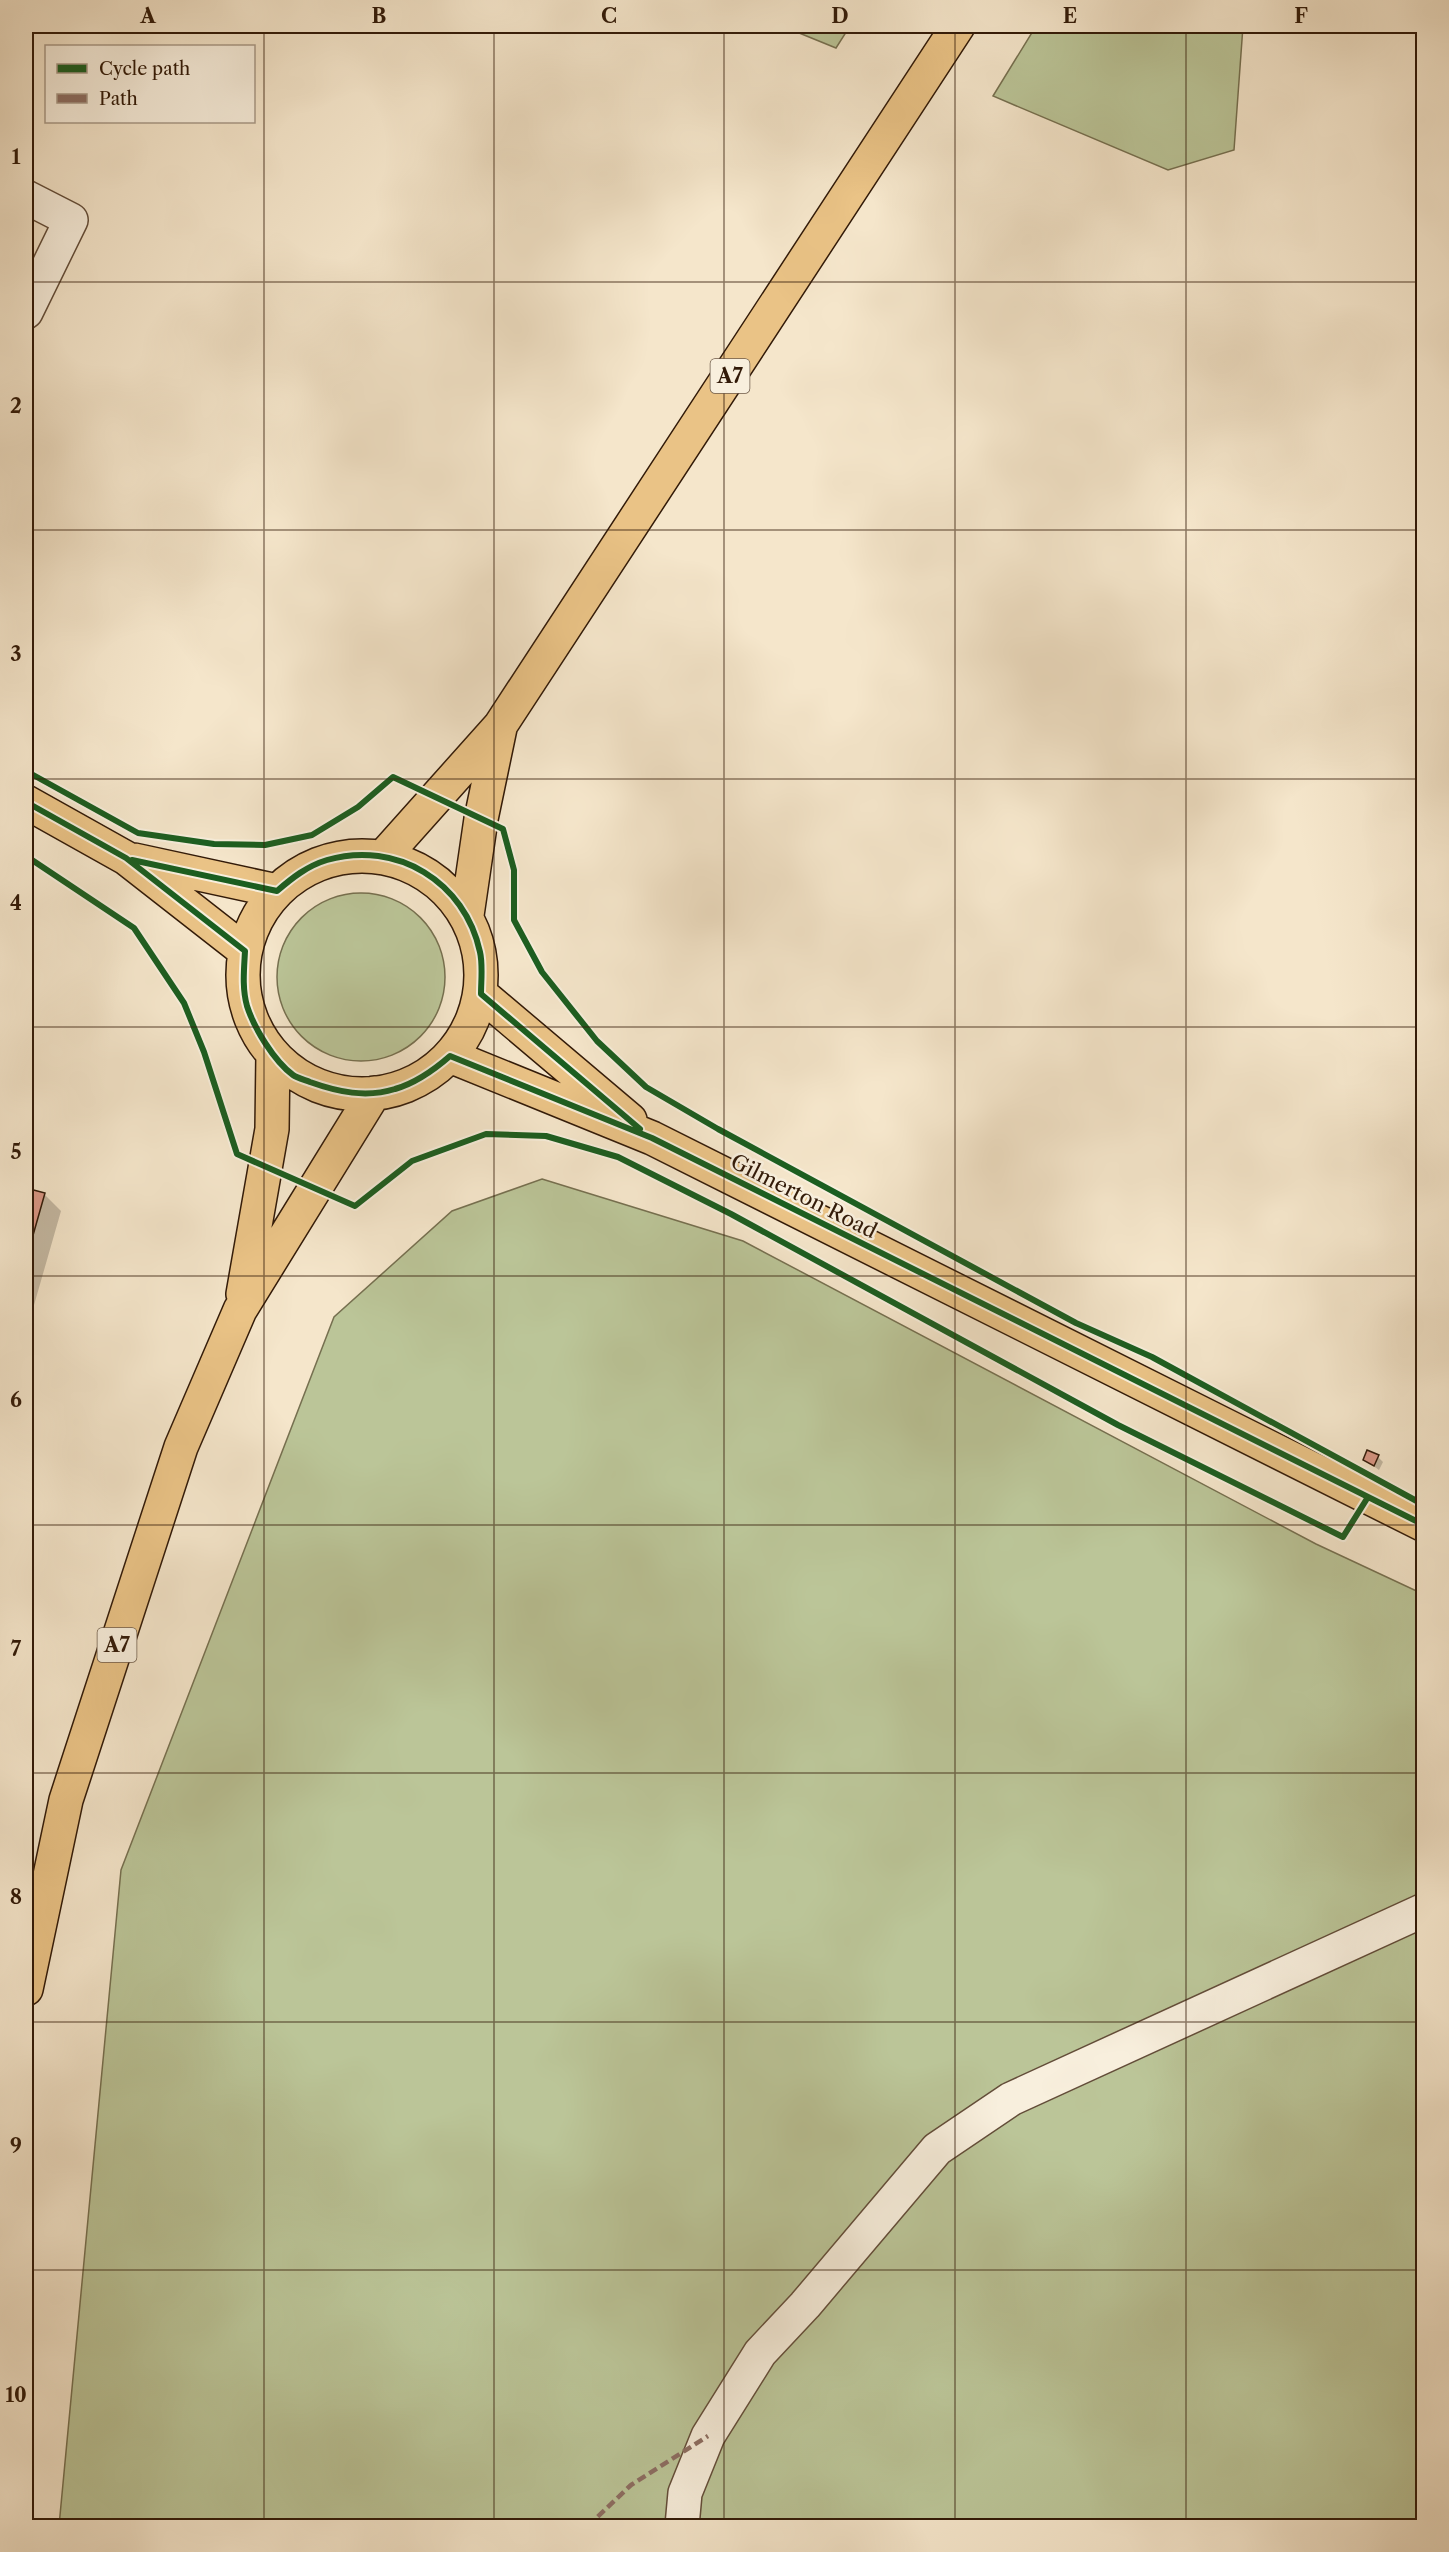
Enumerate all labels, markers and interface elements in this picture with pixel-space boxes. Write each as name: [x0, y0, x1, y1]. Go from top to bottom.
text: A: [139, 4, 156, 28]
text: B: [372, 4, 387, 28]
text: C: [601, 4, 617, 28]
text: D: [831, 4, 849, 28]
text: E: [1063, 4, 1077, 28]
text: F: [1294, 4, 1308, 28]
legend: [45, 45, 255, 123]
text: Cycle path: [99, 58, 190, 80]
text: Path: [99, 88, 138, 110]
text: 1: [12, 145, 21, 169]
road number: A7: [710, 359, 750, 393]
text: 2: [10, 394, 22, 418]
text: 3: [10, 642, 22, 666]
text: 4: [10, 891, 22, 915]
text: 5: [10, 1140, 22, 1164]
street label: Gilmerton Road: [727, 1148, 881, 1244]
text: 6: [10, 1388, 22, 1412]
road number: A7: [98, 1628, 136, 1662]
text: 7: [11, 1637, 22, 1661]
text: 8: [10, 1885, 22, 1909]
text: 9: [10, 2134, 22, 2158]
text: 10: [5, 2383, 27, 2407]

